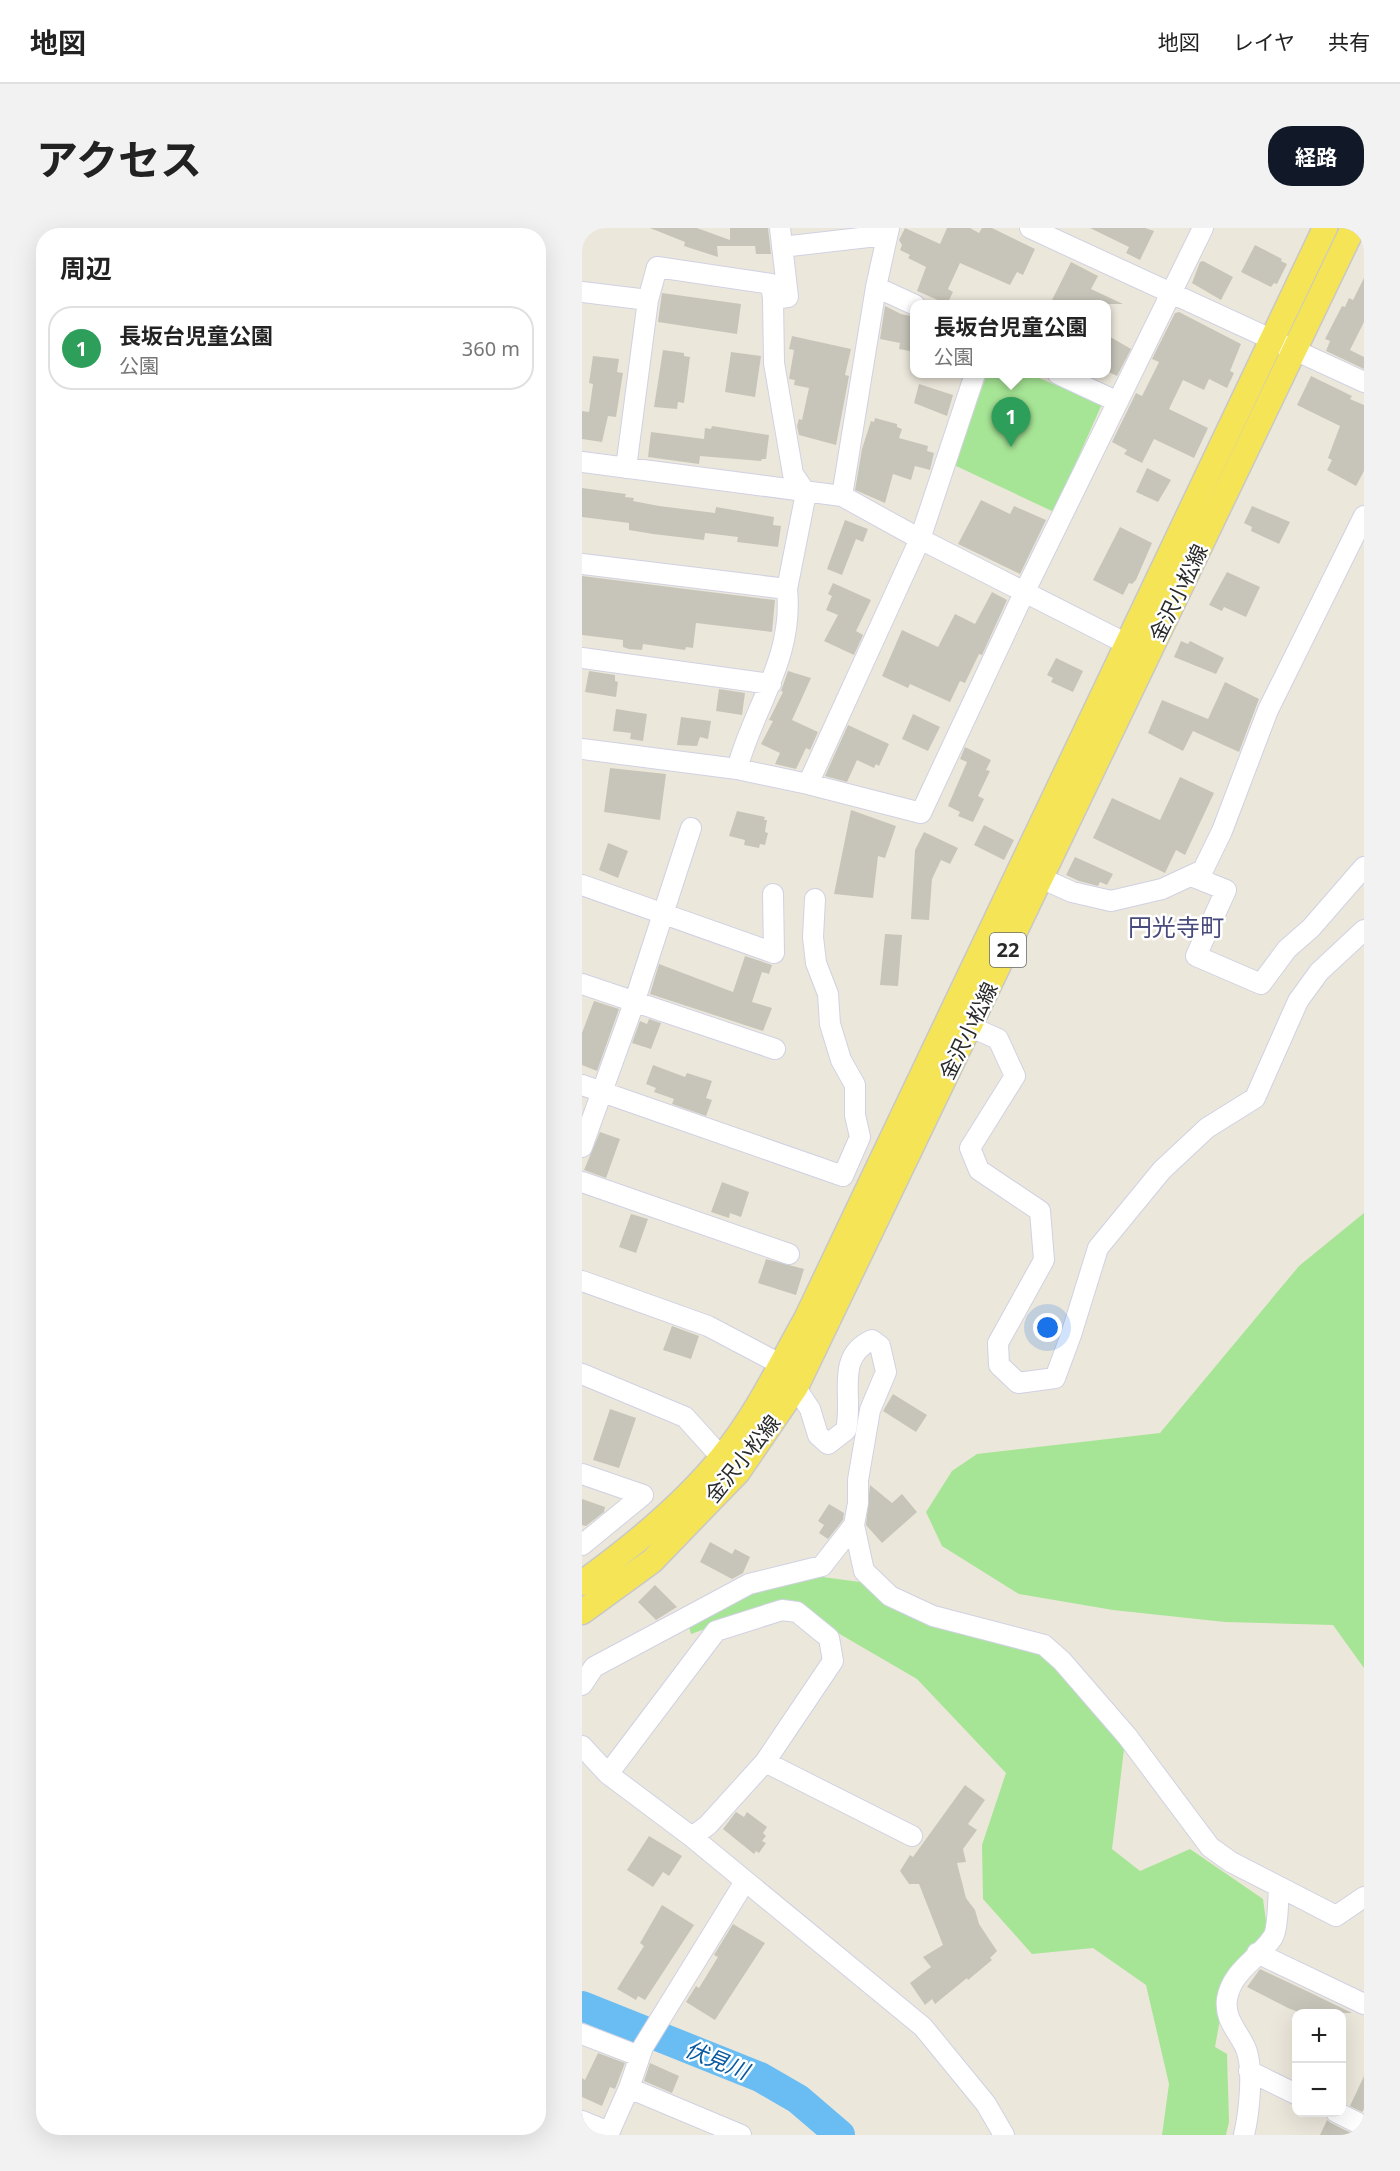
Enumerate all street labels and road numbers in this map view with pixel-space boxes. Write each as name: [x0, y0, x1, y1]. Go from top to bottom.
street label: 金沢小松線: [1143, 539, 1214, 646]
road number: 22: [990, 933, 1026, 967]
street label: 金沢小松線: [933, 977, 1004, 1084]
street label: 金沢小松線: [698, 1409, 786, 1508]

